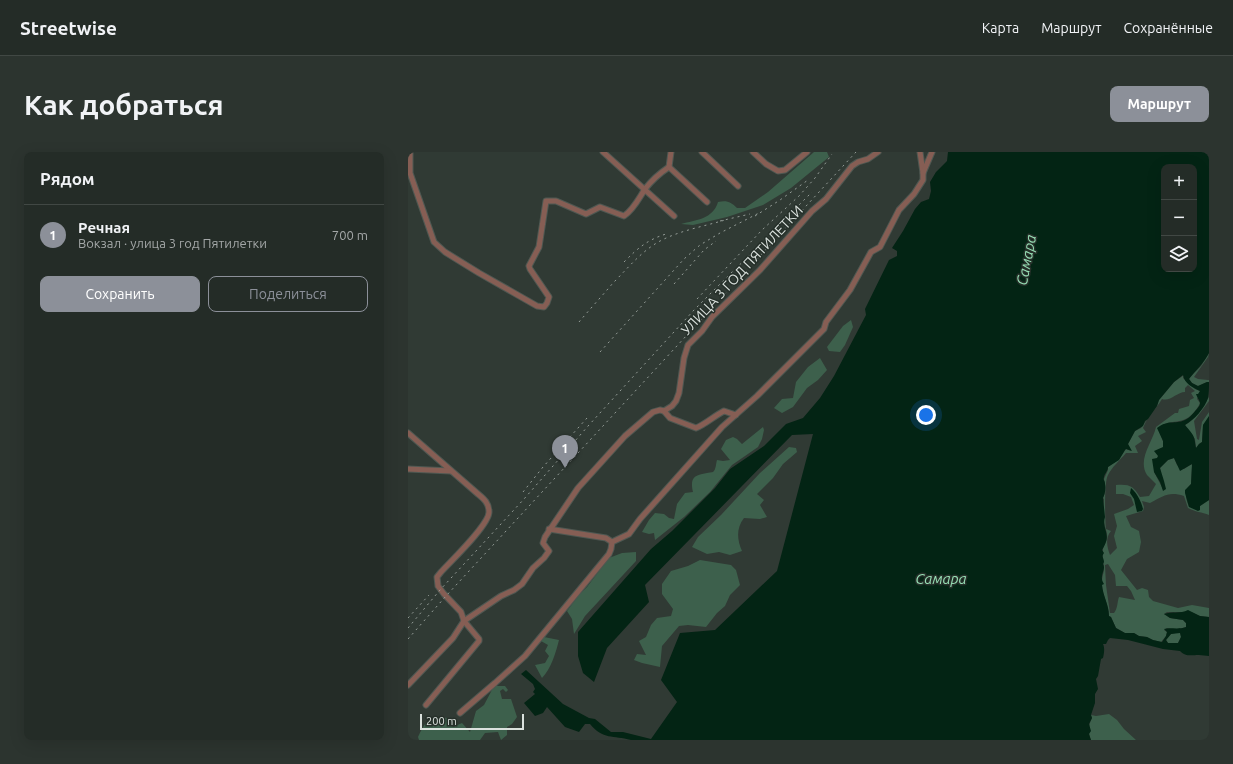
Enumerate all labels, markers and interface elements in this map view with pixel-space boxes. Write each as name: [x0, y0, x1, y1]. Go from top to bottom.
text: Streetwise: [20, 17, 117, 39]
text: Карта: [982, 20, 1019, 36]
text: Маршрут: [1041, 20, 1102, 36]
text: Сохранённые: [1124, 20, 1213, 36]
button: Маршрут: [1110, 86, 1209, 122]
text: Как добраться: [24, 89, 223, 120]
map controls: [1161, 164, 1197, 272]
button: +: [1161, 164, 1197, 200]
text: Рядом: [40, 169, 95, 188]
button: −: [1161, 200, 1197, 236]
street label: УЛИЦА 3 ГОД ПЯТИЛЕТКИ: [678, 202, 806, 338]
text: Речная: [78, 219, 130, 236]
text: 1: [49, 228, 57, 242]
text: 700 m: [332, 228, 368, 242]
water label: Самара: [1013, 233, 1039, 287]
text: Вокзал · улица 3 год Пятилетки: [78, 236, 267, 250]
button: layers: [1161, 236, 1197, 272]
button: Сохранить: [40, 276, 200, 312]
button: Поделиться: [208, 276, 368, 312]
your location: [916, 405, 936, 425]
pin: 1: [552, 435, 578, 468]
water label: Самара: [915, 570, 967, 587]
scale bar: [420, 712, 524, 731]
text: 200 m: [426, 715, 457, 727]

